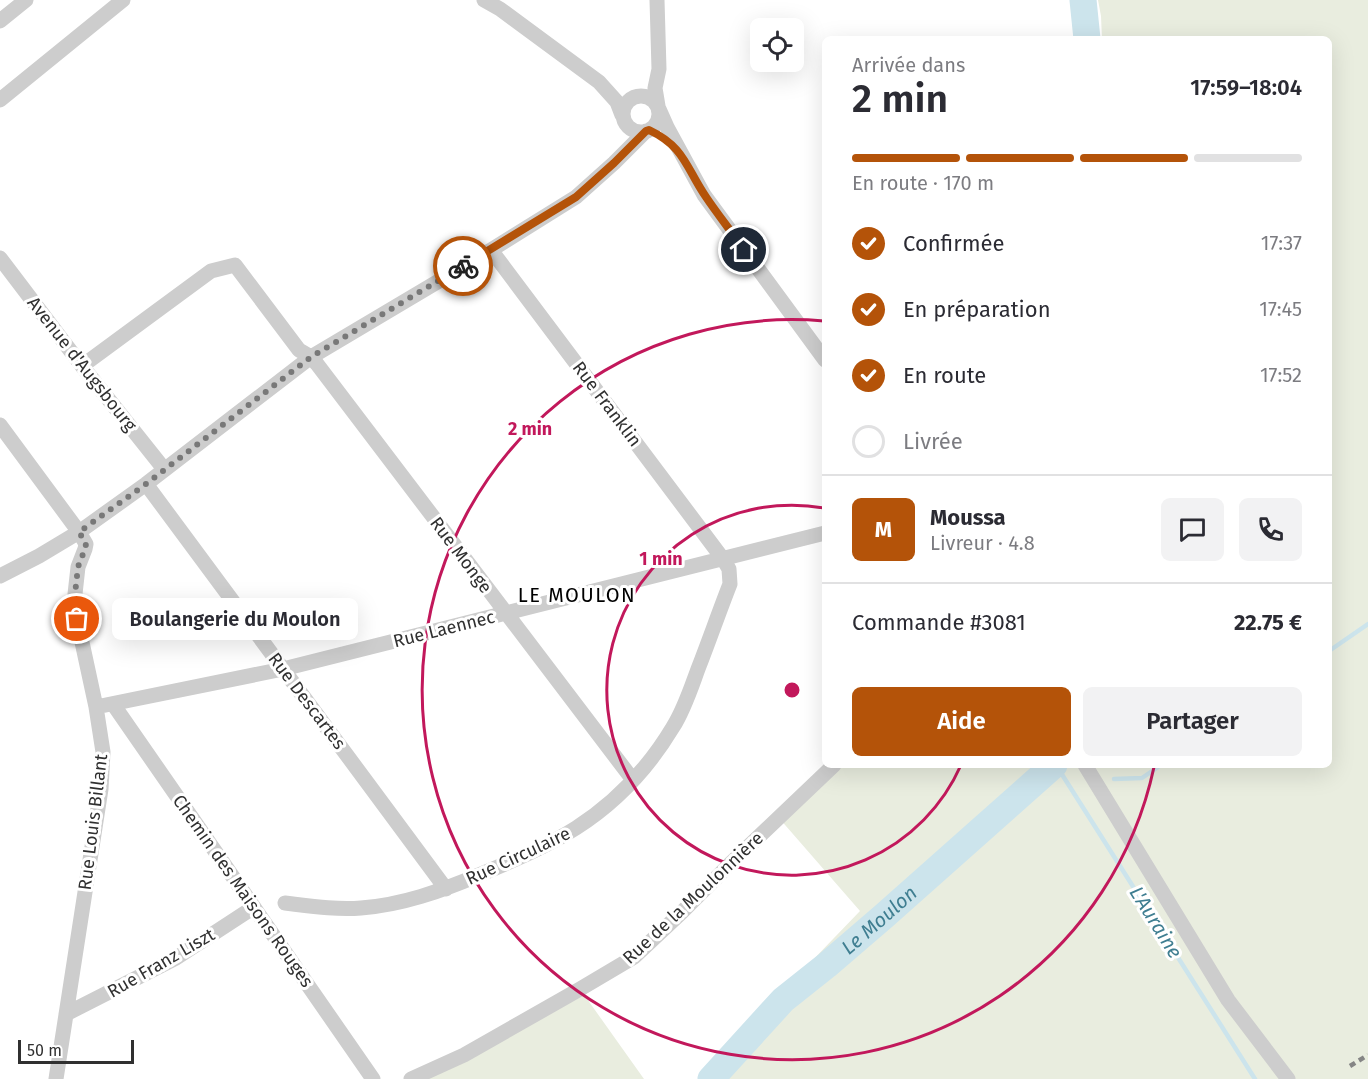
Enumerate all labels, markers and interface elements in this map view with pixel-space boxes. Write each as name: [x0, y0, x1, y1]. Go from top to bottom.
map controls: [750, 18, 804, 72]
button: locate: [750, 18, 804, 72]
text: Arrivée dans: [852, 53, 965, 77]
text: 17:59–18:04: [1190, 74, 1302, 101]
text: 2 min: [852, 76, 948, 122]
text: En route · 170 m: [852, 171, 994, 195]
pin: [718, 224, 769, 275]
icon: check: [852, 227, 885, 260]
text: Confirmée: [903, 230, 1005, 257]
text: 17:37: [1261, 231, 1302, 255]
icon: home: [727, 233, 760, 266]
courier: [433, 236, 493, 296]
icon: bike: [447, 250, 480, 283]
street label: Avenue d'Augsbourg: [23, 292, 142, 436]
icon: check: [852, 293, 885, 326]
text: En préparation: [903, 296, 1051, 323]
text: 17:45: [1259, 297, 1302, 321]
street label: Rue Franklin: [568, 357, 646, 451]
icon: check: [852, 359, 885, 392]
text: En route: [903, 362, 986, 389]
text: 17:52: [1260, 363, 1302, 387]
text: 2 min: [508, 418, 552, 440]
text: Livrée: [903, 428, 963, 455]
button: chat: [1161, 498, 1224, 561]
button: phone: [1239, 498, 1302, 561]
text: Moussa: [930, 504, 1006, 531]
street label: Rue Monge: [425, 512, 497, 598]
text: M: [875, 516, 892, 543]
text: Livreur · 4.8: [930, 531, 1035, 555]
text: 1 min: [639, 548, 683, 570]
district label: LE MOULON: [518, 583, 636, 607]
pin: [51, 593, 102, 644]
callout: Boulangerie du Moulon: [113, 598, 359, 640]
icon: bag: [60, 602, 93, 635]
street label: Rue Laennec: [391, 606, 497, 652]
text: Boulangerie du Moulon: [129, 607, 341, 631]
text: Commande #3081: [852, 609, 1026, 636]
text: 22.75 €: [1234, 609, 1302, 636]
street label: Rue Descartes: [263, 648, 351, 754]
centre of rings: [782, 680, 802, 700]
button: Aide: [852, 687, 1071, 756]
button: Partager: [1083, 687, 1302, 756]
street label: Rue Louis Billant: [74, 752, 112, 891]
street label: Chemin des Maisons Rouges: [168, 790, 318, 992]
street label: Rue Circulaire: [462, 822, 574, 890]
street label: Rue de la Moulonnière: [618, 827, 768, 969]
water label: Le Moulon: [836, 881, 922, 959]
water label: L'Auraine: [1125, 882, 1187, 962]
street label: Rue Franz Liszt: [103, 923, 219, 1003]
scale bar: [18, 1037, 134, 1064]
text: 50 m: [27, 1041, 62, 1060]

